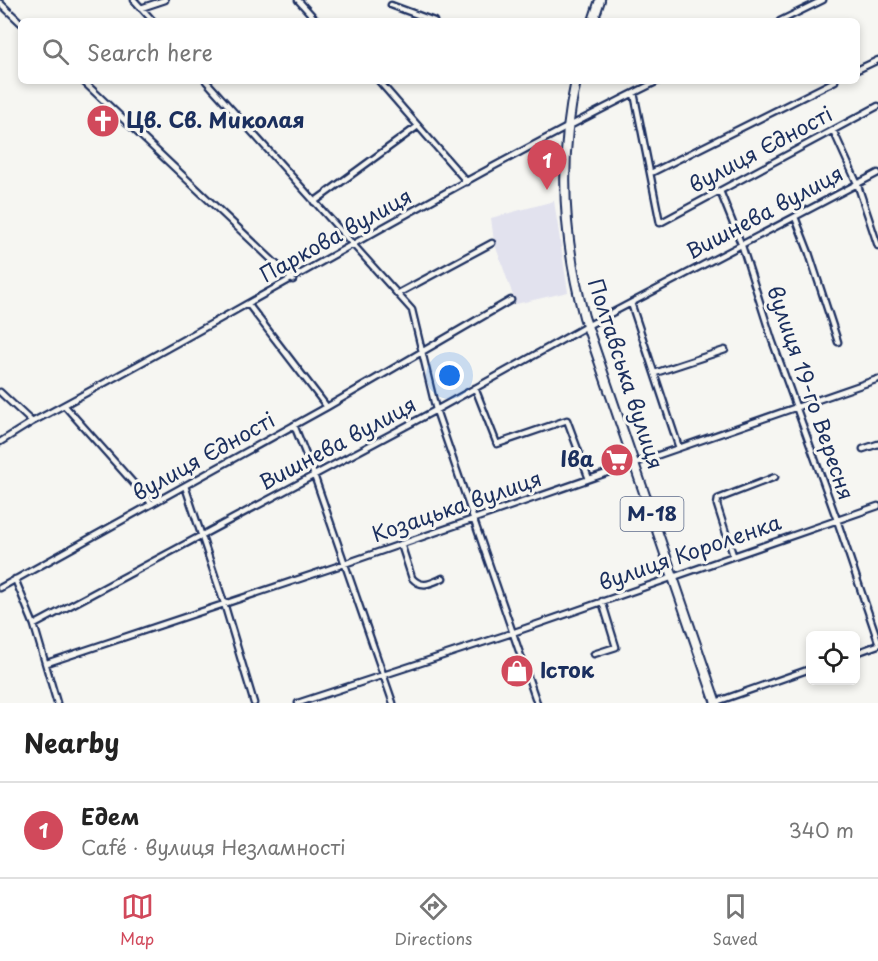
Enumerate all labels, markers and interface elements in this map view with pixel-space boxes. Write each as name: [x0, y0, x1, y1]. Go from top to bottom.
search box: [18, 18, 860, 84]
icon: search: [39, 35, 72, 68]
text: Search here: [87, 35, 213, 68]
street label: вулиця Єдності: [683, 97, 838, 200]
church icon: Цв. Св. Миколая: [85, 103, 121, 139]
place label: Цв. Св. Миколая: [126, 103, 305, 135]
pin: 1: [528, 140, 566, 190]
street label: Вишнева вулиця: [680, 156, 848, 266]
street label: Паркова вулиця: [253, 179, 417, 289]
street label: Полтавська вулиця: [581, 274, 673, 473]
street label: вулиця 19-го Вересня: [760, 281, 864, 504]
your location: [435, 361, 464, 390]
street label: Вишнева вулиця: [253, 387, 421, 497]
street label: вулиця Єдності: [126, 403, 280, 508]
place label: Іва: [560, 442, 594, 474]
supermarket icon: Іва: [599, 442, 635, 478]
street label: Козацька вулиця: [367, 461, 545, 549]
road number: М-18: [620, 497, 684, 531]
street label: вулиця Короленка: [594, 505, 785, 597]
map controls: [806, 631, 860, 685]
button: locate: [806, 631, 860, 685]
shop icon: Істок: [499, 653, 535, 689]
place label: Істок: [540, 653, 595, 685]
text: Nearby: [24, 723, 119, 762]
text: Едем: [81, 799, 139, 832]
text: 1: [39, 815, 48, 845]
text: 340 m: [789, 815, 854, 845]
text: Café · вулиця Незламності: [81, 832, 346, 862]
tab: Map: [120, 890, 154, 950]
tab: Directions: [394, 890, 472, 950]
tab: Saved: [712, 890, 758, 950]

